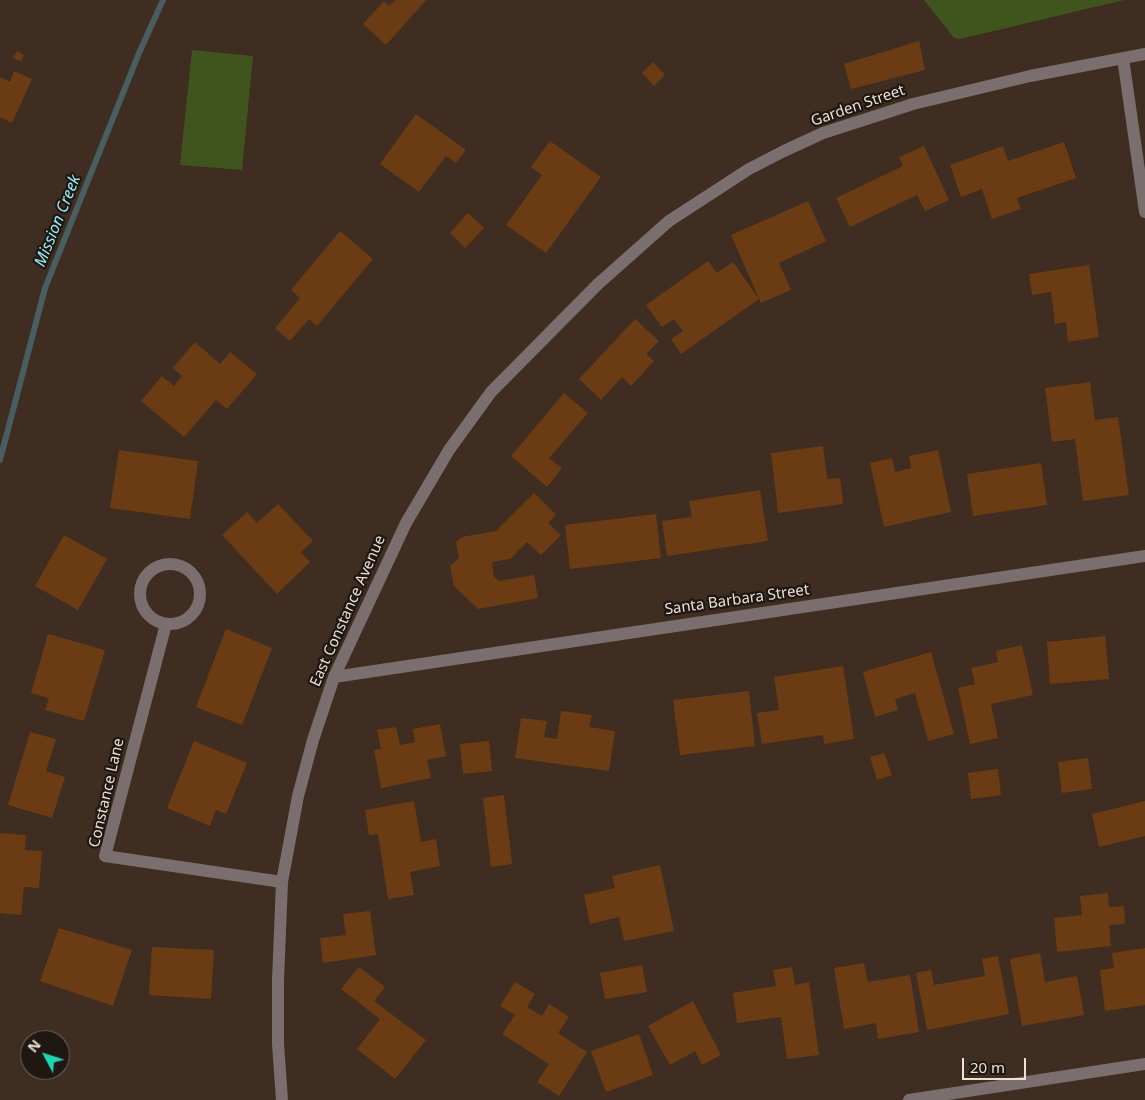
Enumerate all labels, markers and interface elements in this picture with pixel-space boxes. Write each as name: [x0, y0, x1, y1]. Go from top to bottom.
street label: Garden Street: [809, 82, 907, 130]
water label: Mission Creek: [31, 172, 85, 270]
street label: East Constance Avenue: [307, 533, 389, 689]
street label: Santa Barbara Street: [664, 581, 810, 619]
street label: Constance Lane: [86, 737, 128, 849]
north arrow: [20, 1030, 70, 1080]
text: N: [23, 1035, 45, 1056]
scale bar: [965, 1048, 1029, 1080]
text: 20 m: [970, 1057, 1005, 1077]

